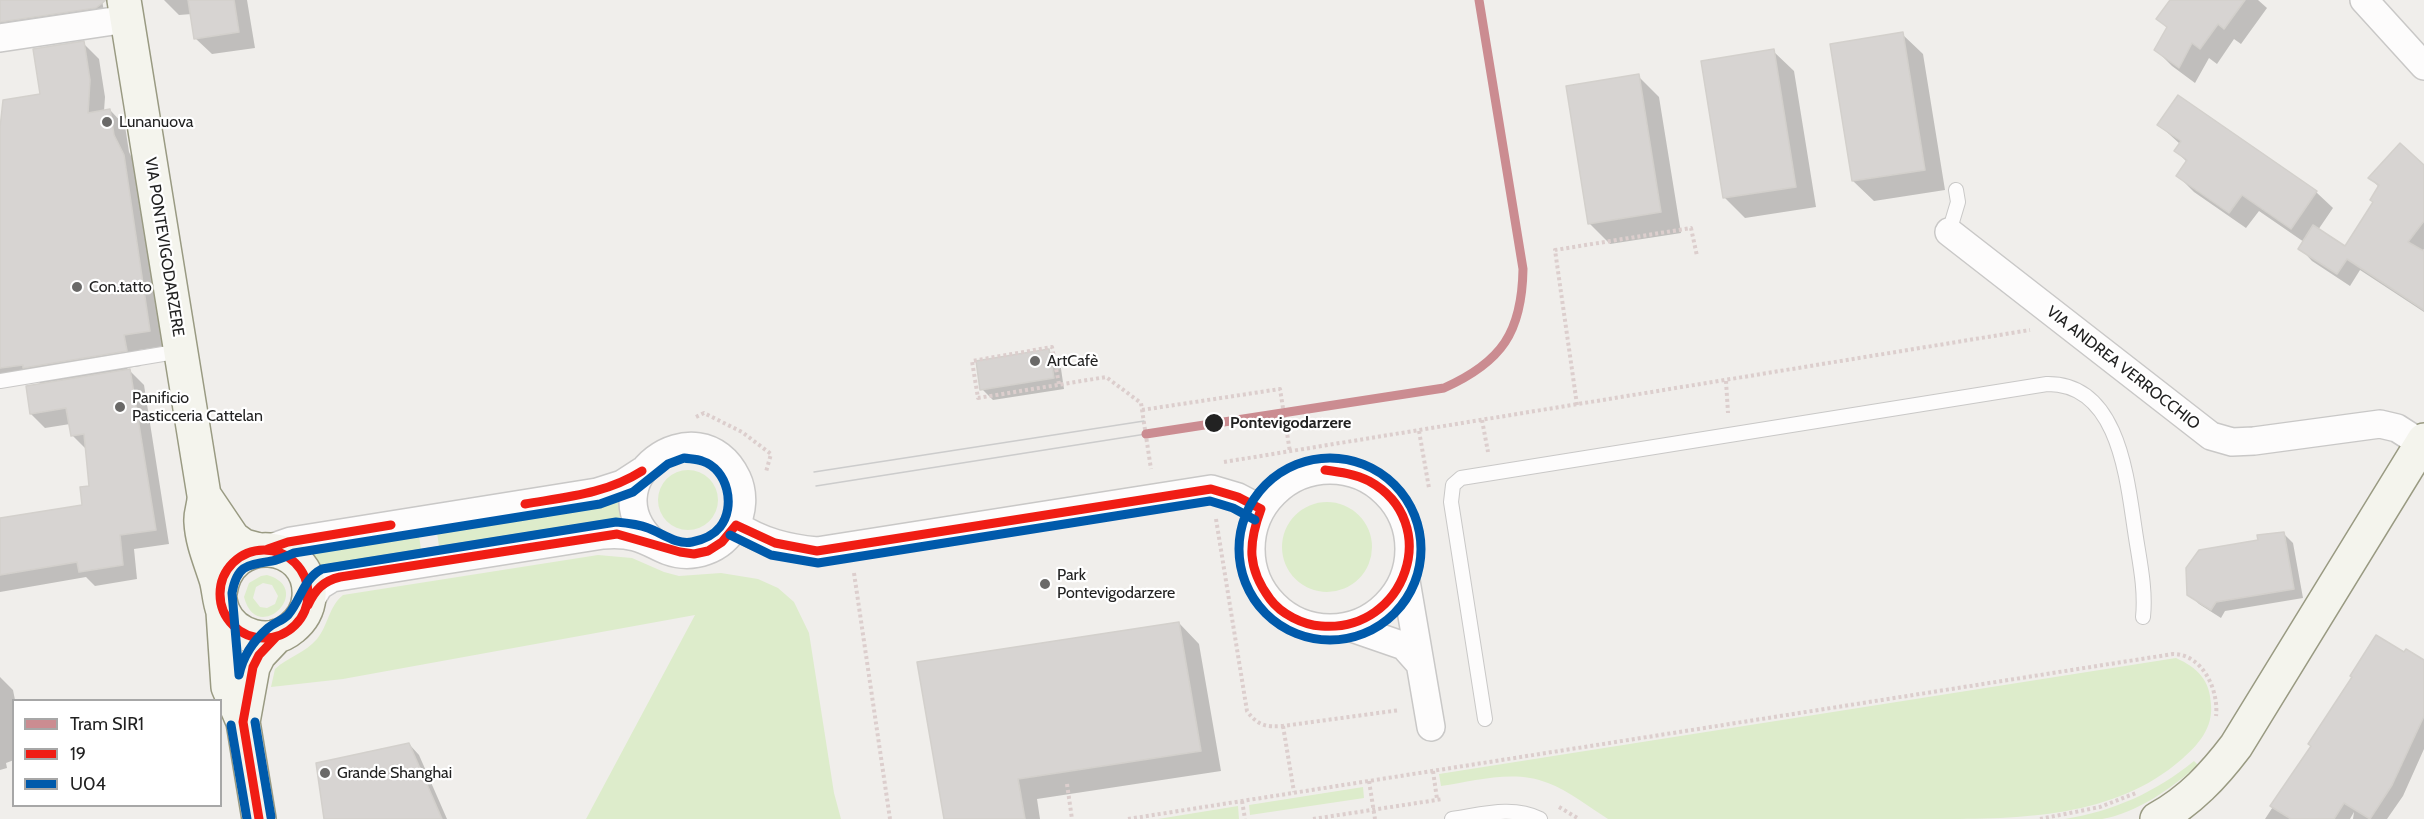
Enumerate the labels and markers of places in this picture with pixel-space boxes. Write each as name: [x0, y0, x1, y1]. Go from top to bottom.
place label: Lunanuova: [119, 112, 193, 132]
marker: Lunanuova: [100, 115, 114, 129]
place label: Con.tatto: [89, 277, 152, 297]
marker: Con.tatto: [70, 280, 84, 294]
place label: ArtCafè: [1047, 351, 1098, 371]
marker: ArtCafè: [1028, 354, 1042, 368]
place label: Panificio Pasticceria Cattelan: [132, 388, 263, 426]
marker: Panificio Pasticceria Cattelan: [113, 400, 127, 414]
marker: Pontevigodarzere: [1203, 412, 1225, 434]
place label: Pontevigodarzere: [1230, 413, 1351, 433]
place label: Park Pontevigodarzere: [1057, 565, 1175, 603]
marker: Park Pontevigodarzere: [1038, 577, 1052, 591]
place label: Grande Shanghai: [337, 763, 452, 783]
marker: Grande Shanghai: [318, 766, 332, 780]

